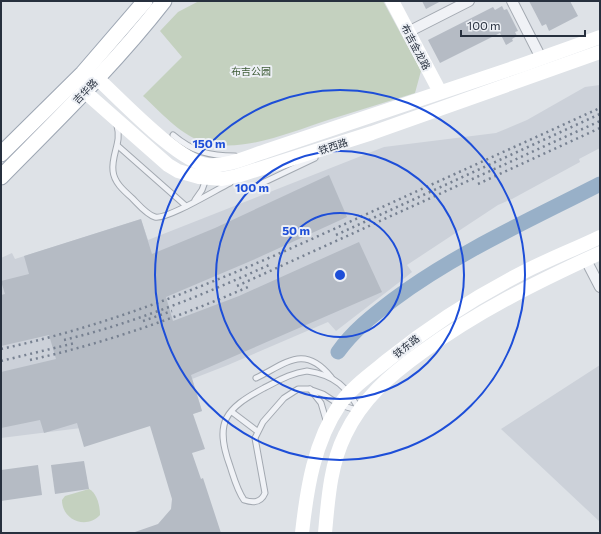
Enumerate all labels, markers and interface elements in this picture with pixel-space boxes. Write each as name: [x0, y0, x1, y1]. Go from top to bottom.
scale bar: [461, 12, 585, 38]
text: 100 m: [467, 18, 501, 32]
street label: 布吉金龙路: [399, 22, 433, 72]
park label: 布吉公园: [231, 65, 271, 77]
street label: 吉华路: [70, 76, 100, 106]
text: 150 m: [192, 136, 226, 150]
street label: 铁西路: [317, 136, 349, 156]
text: 100 m: [235, 180, 269, 194]
text: 50 m: [282, 223, 310, 237]
centre of rings: [333, 268, 347, 282]
street label: 铁东路: [390, 332, 422, 360]

